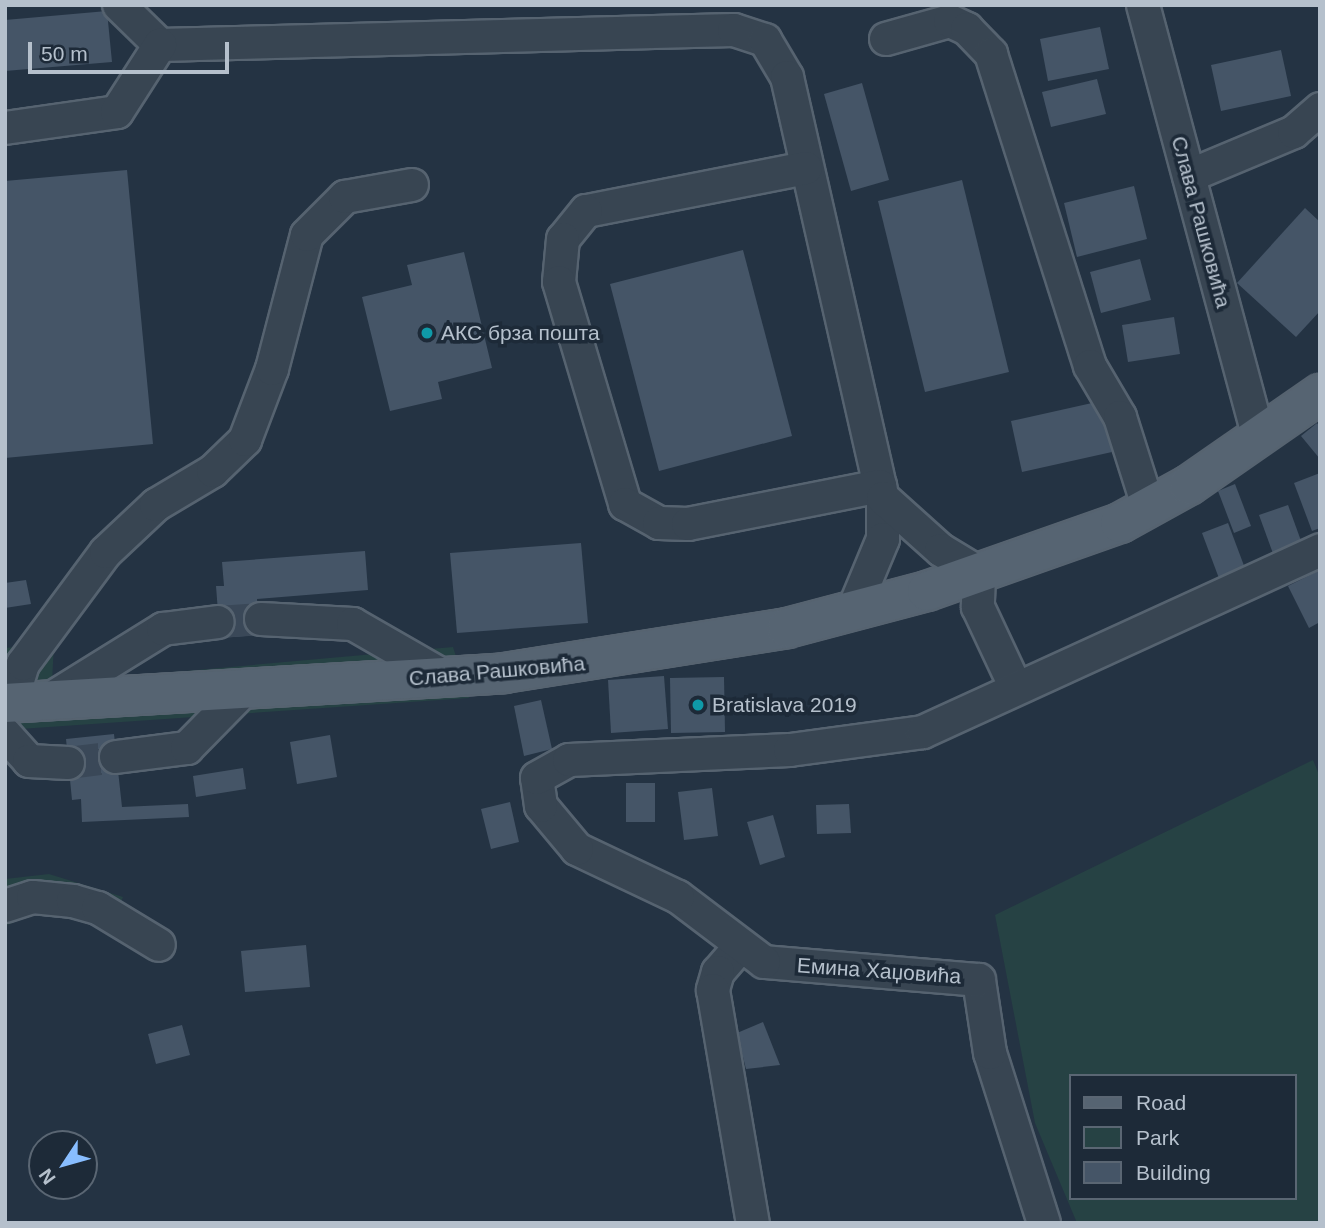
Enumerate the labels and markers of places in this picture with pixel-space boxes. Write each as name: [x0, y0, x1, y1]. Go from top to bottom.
place label: АКС брза пошта: [441, 320, 600, 346]
marker: АКС брза пошта: [419, 325, 435, 341]
place label: Bratislava 2019: [712, 692, 857, 718]
marker: Bratislava 2019: [690, 697, 706, 713]

